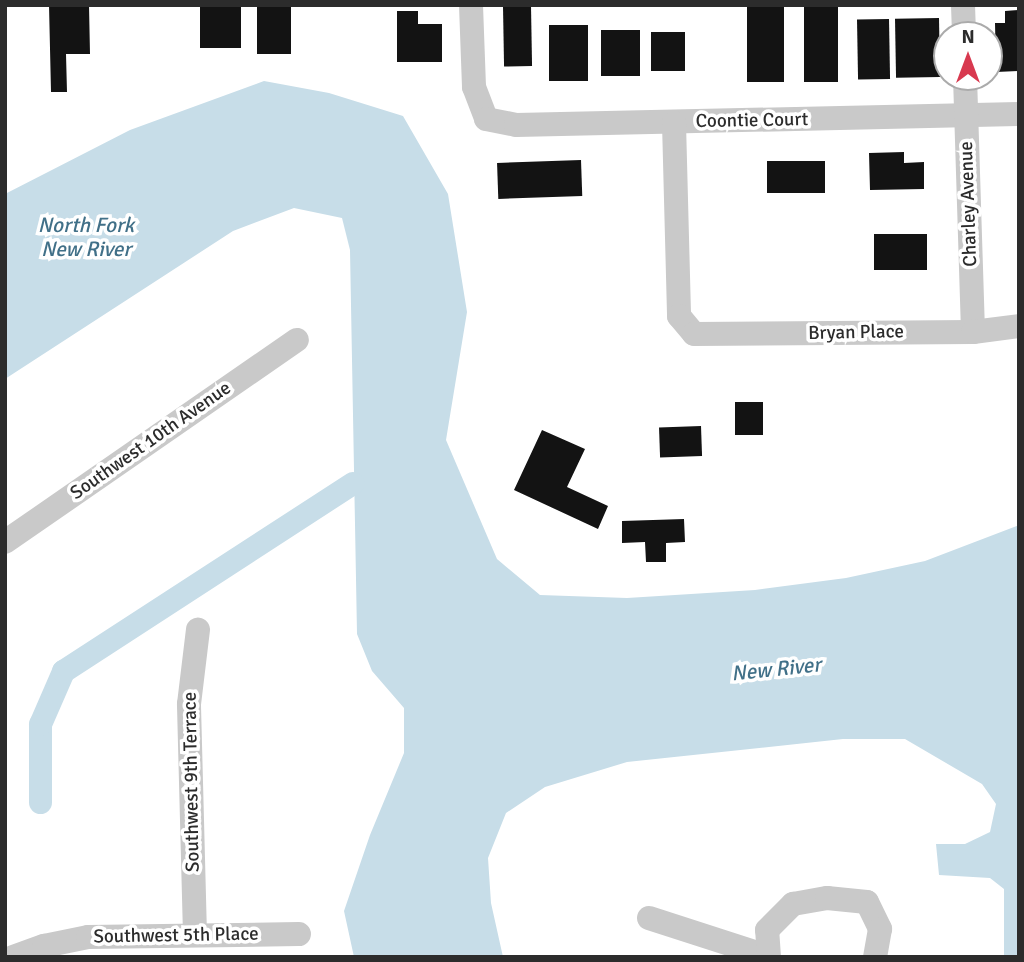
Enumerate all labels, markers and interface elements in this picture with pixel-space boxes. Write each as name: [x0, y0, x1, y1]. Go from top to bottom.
north arrow: [933, 21, 1003, 91]
text: N: [961, 25, 975, 49]
street label: Coontie Court: [695, 109, 809, 133]
street label: Charley Avenue: [955, 141, 983, 267]
water label: North Fork New River: [38, 212, 134, 262]
street label: Bryan Place: [808, 321, 904, 345]
street label: Southwest 10th Avenue: [66, 377, 236, 505]
water label: New River: [730, 652, 822, 686]
street label: Southwest 9th Terrace: [179, 692, 205, 872]
street label: Southwest 5th Place: [93, 923, 259, 949]

